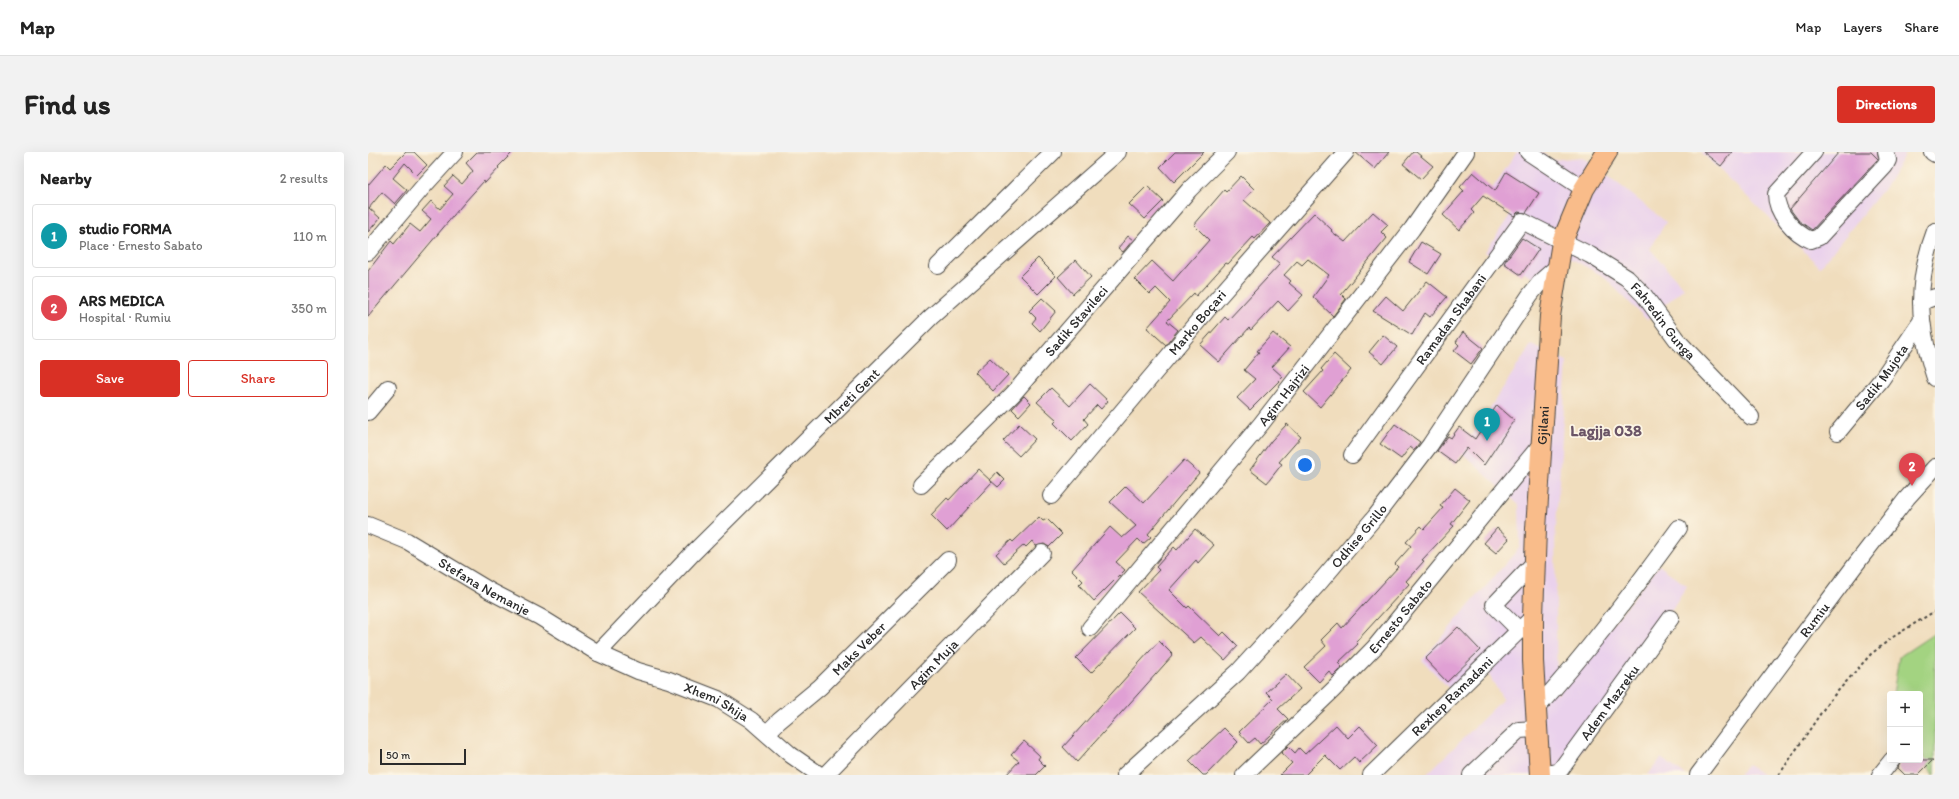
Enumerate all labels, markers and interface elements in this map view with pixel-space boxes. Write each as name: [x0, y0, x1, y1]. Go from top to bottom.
text: Map: [20, 16, 55, 39]
text: Map: [1796, 19, 1821, 36]
text: Layers: [1843, 19, 1882, 36]
text: Share: [1904, 19, 1939, 36]
button: Directions: [1837, 86, 1935, 123]
text: Find us: [24, 87, 111, 121]
text: Nearby: [40, 168, 92, 188]
text: 2 results: [280, 171, 328, 186]
text: studio FORMA: [79, 220, 172, 238]
text: 1: [51, 229, 57, 244]
text: 110 m: [293, 229, 327, 244]
text: Place · Ernesto Sabato: [79, 238, 203, 253]
street label: Ramadan Shabani: [1412, 270, 1490, 368]
street label: Fahredin Gunga: [1627, 278, 1700, 363]
street label: Sadik Stavileci: [1041, 282, 1111, 360]
street label: Marko Boçari: [1165, 286, 1230, 358]
text: ARS MEDICA: [79, 292, 164, 310]
text: 2: [51, 301, 57, 316]
text: 350 m: [291, 301, 327, 316]
text: Hospital · Rumiu: [79, 310, 171, 325]
street label: Sadik Mujota: [1851, 341, 1912, 414]
button: Save: [40, 360, 180, 397]
button: Share: [188, 360, 328, 397]
street label: Agim Hajrizi: [1254, 361, 1313, 429]
street label: Mbreti Gent: [820, 365, 883, 427]
street label: Gjilani: [1533, 405, 1553, 446]
pin: 1: [1474, 408, 1500, 441]
district label: Lagjja 038: [1570, 421, 1642, 441]
pin: 2: [1899, 453, 1925, 486]
your location: [1295, 455, 1315, 475]
street label: Odhise Grillo: [1327, 500, 1391, 571]
street label: Stefana Nemanje: [436, 554, 534, 619]
street label: Ernesto Sabato: [1365, 575, 1436, 657]
street label: Rumiu: [1796, 599, 1833, 641]
street label: Maks Veber: [828, 618, 890, 679]
street label: Agim Muja: [905, 635, 962, 693]
street label: Rexhep Ramadani: [1408, 653, 1496, 740]
street label: Adem Mazreku: [1576, 661, 1643, 743]
street label: Xhemi Shija: [682, 678, 753, 725]
map controls: [1887, 691, 1923, 763]
button: +: [1887, 691, 1923, 727]
button: −: [1887, 727, 1923, 763]
scale bar: [380, 747, 466, 766]
text: 50 m: [386, 749, 410, 762]

